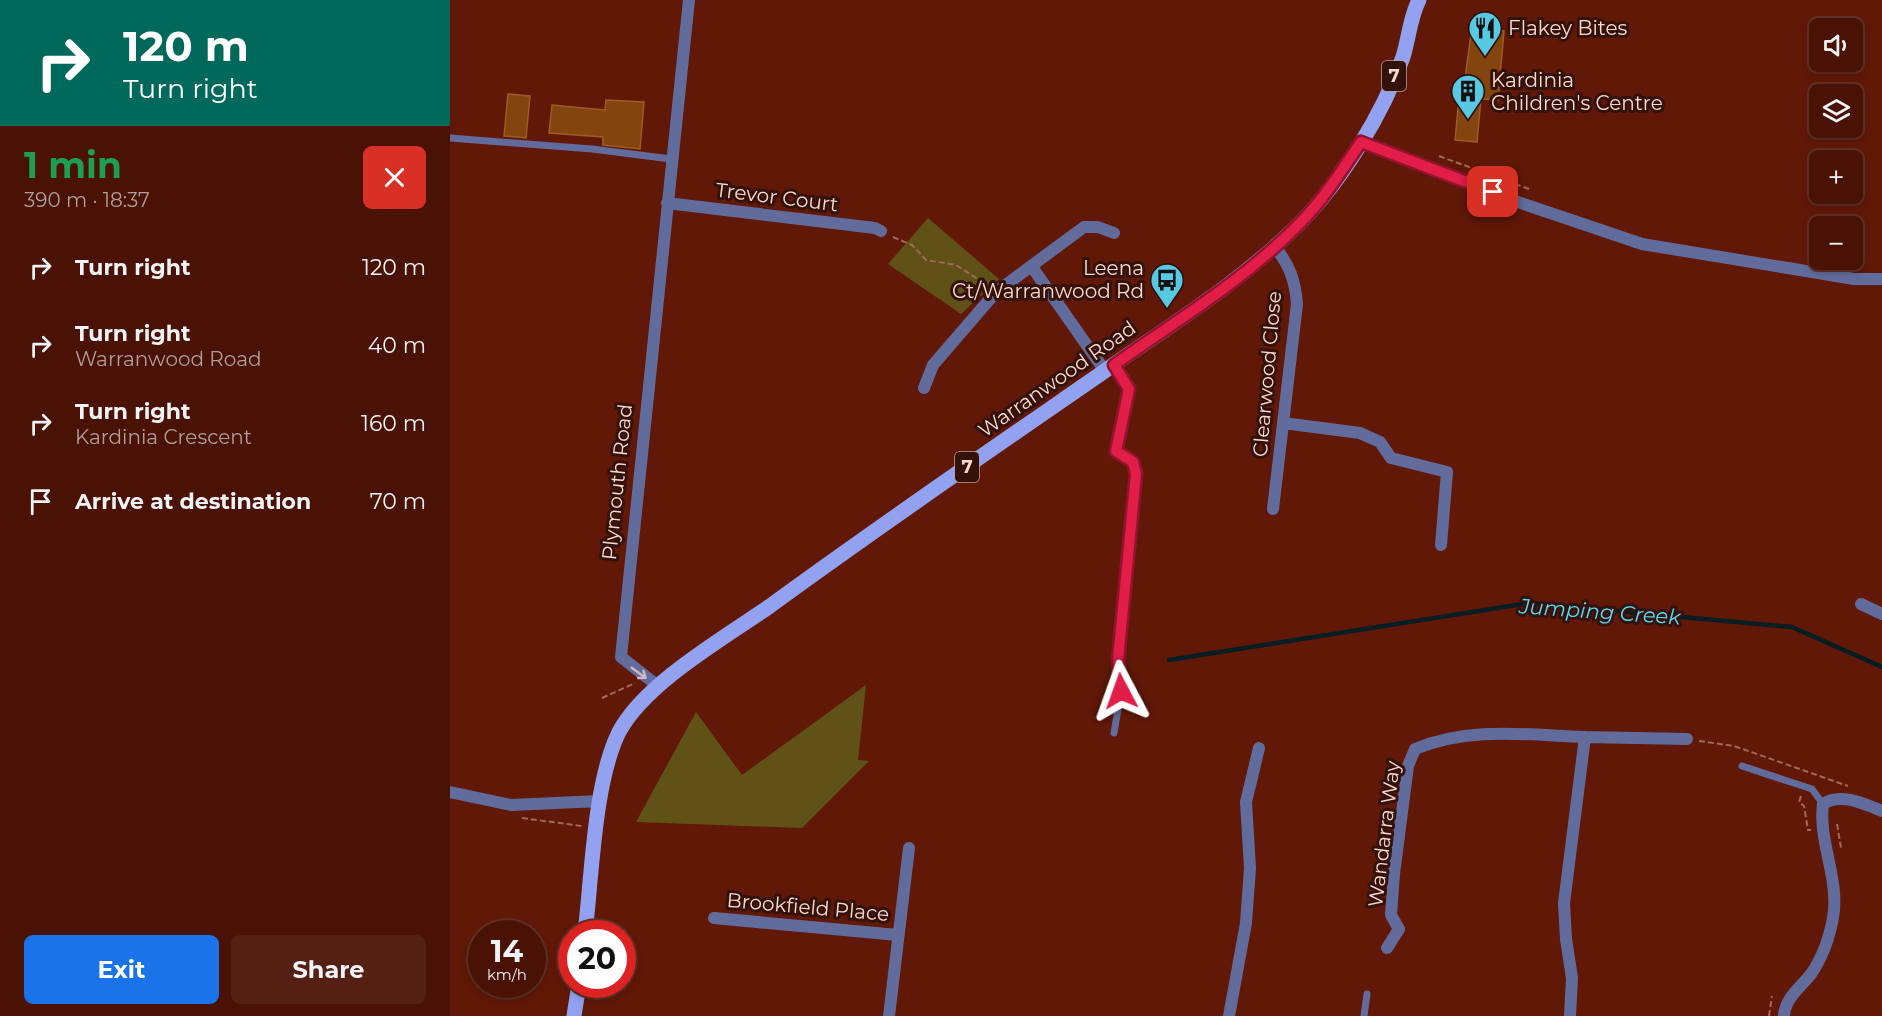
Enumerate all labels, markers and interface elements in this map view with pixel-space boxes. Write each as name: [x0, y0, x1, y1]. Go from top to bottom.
restaurant icon: Flakey Bites: [1467, 10, 1503, 57]
place label: Flakey Bites: [1508, 16, 1628, 40]
map controls: [1809, 18, 1863, 270]
button: sound: [1809, 18, 1863, 72]
text: 120 m: [123, 20, 249, 72]
icon: right: [24, 24, 102, 102]
road number: 7: [1382, 61, 1406, 91]
place label: Kardinia Children's Centre: [1491, 68, 1663, 115]
text: Turn right: [123, 72, 258, 105]
building icon: Kardinia Children's Centre: [1450, 73, 1486, 120]
button: layers: [1809, 84, 1863, 138]
text: 1 min: [24, 143, 122, 187]
button: close: [363, 146, 426, 209]
button: +: [1809, 150, 1863, 204]
pin: [1467, 166, 1518, 217]
icon: arrive: [1476, 175, 1509, 208]
street label: Trevor Court: [714, 178, 840, 216]
text: 390 m · 18:37: [24, 188, 150, 212]
button: −: [1809, 216, 1863, 270]
icon: right: [24, 251, 57, 284]
text: Turn right: [75, 254, 190, 281]
text: 120 m: [362, 254, 426, 281]
place label: Leena Ct/Warranwood Rd: [952, 256, 1144, 303]
bus stop icon: Leena Ct/Warranwood Rd: [1149, 262, 1185, 309]
street label: Clearwood Close: [1248, 290, 1286, 458]
street label: Warranwood Road: [974, 316, 1140, 442]
text: Turn right: [75, 320, 190, 347]
icon: right: [24, 329, 57, 362]
text: 40 m: [368, 332, 426, 359]
text: Warranwood Road: [75, 347, 262, 371]
text: Turn right: [75, 398, 190, 425]
street label: Plymouth Road: [597, 403, 637, 561]
icon: right: [24, 407, 57, 440]
text: 160 m: [361, 410, 426, 437]
text: Kardinia Crescent: [75, 425, 252, 449]
road number: 7: [955, 452, 979, 482]
icon: arrive: [24, 485, 57, 518]
text: Arrive at destination: [75, 488, 311, 515]
text: 70 m: [370, 488, 426, 515]
water label: Jumping Creek: [1517, 593, 1683, 630]
position arrow: [1089, 659, 1153, 723]
one-way arrow: [630, 666, 646, 679]
street label: Wandarra Way: [1363, 759, 1405, 909]
street label: Brookfield Place: [726, 888, 890, 926]
speed limit sign: 20: [558, 920, 636, 998]
text: 14: [491, 933, 523, 970]
button: Exit: [24, 935, 219, 1004]
button: Share: [231, 935, 426, 1004]
text: km/h: [487, 965, 527, 984]

